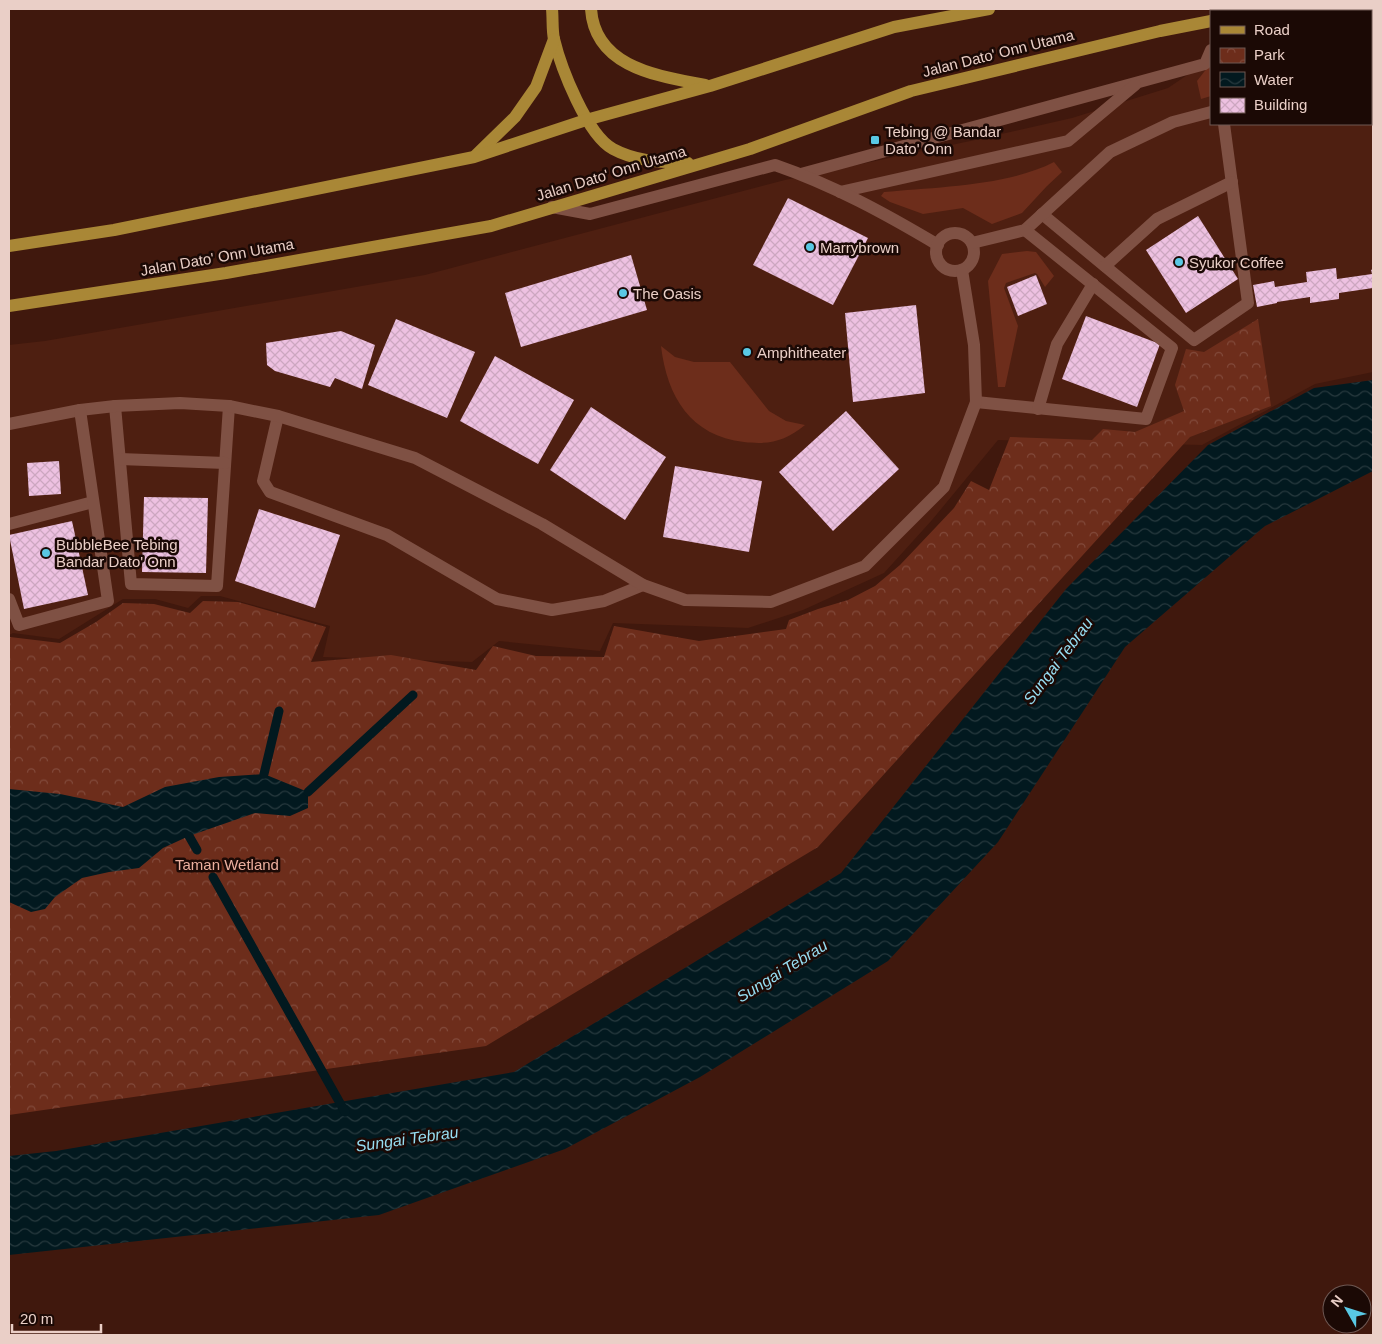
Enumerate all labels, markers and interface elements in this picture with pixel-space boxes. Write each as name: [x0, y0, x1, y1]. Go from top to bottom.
legend: [1210, 10, 1372, 125]
text: Road: [1254, 21, 1290, 38]
street label: Jalan Dato' Onn Utama: [921, 26, 1076, 80]
text: Park: [1254, 46, 1285, 63]
text: Water: [1254, 71, 1293, 88]
text: Building: [1254, 96, 1307, 113]
place label: Tebing @ Bandar Dato' Onn: [885, 123, 1001, 157]
marker: Tebing @ Bandar Dato' Onn: [869, 134, 881, 146]
street label: Jalan Dato' Onn Utama: [534, 142, 688, 204]
street label: Jalan Dato' Onn Utama: [139, 235, 296, 279]
place label: Marrybrown: [820, 239, 899, 256]
marker: Marrybrown: [804, 241, 816, 253]
place label: Syukor Coffee: [1189, 254, 1284, 271]
marker: Syukor Coffee: [1173, 256, 1185, 268]
place label: The Oasis: [633, 285, 701, 302]
marker: The Oasis: [617, 287, 629, 299]
place label: Amphitheater: [757, 344, 846, 361]
marker: Amphitheater: [741, 346, 753, 358]
place label: BubbleBee Tebing Bandar Dato' Onn: [56, 536, 178, 570]
marker: BubbleBee Tebing Bandar Dato' Onn: [40, 547, 52, 559]
water label: Sungai Tebrau: [1020, 614, 1096, 707]
park label: Taman Wetland: [175, 856, 279, 873]
water label: Sungai Tebrau: [734, 936, 830, 1006]
water label: Sungai Tebrau: [355, 1123, 460, 1155]
north arrow: [1322, 1284, 1372, 1334]
text: N: [1327, 1292, 1346, 1310]
scale bar: [12, 1302, 101, 1334]
text: 20 m: [20, 1310, 53, 1327]

